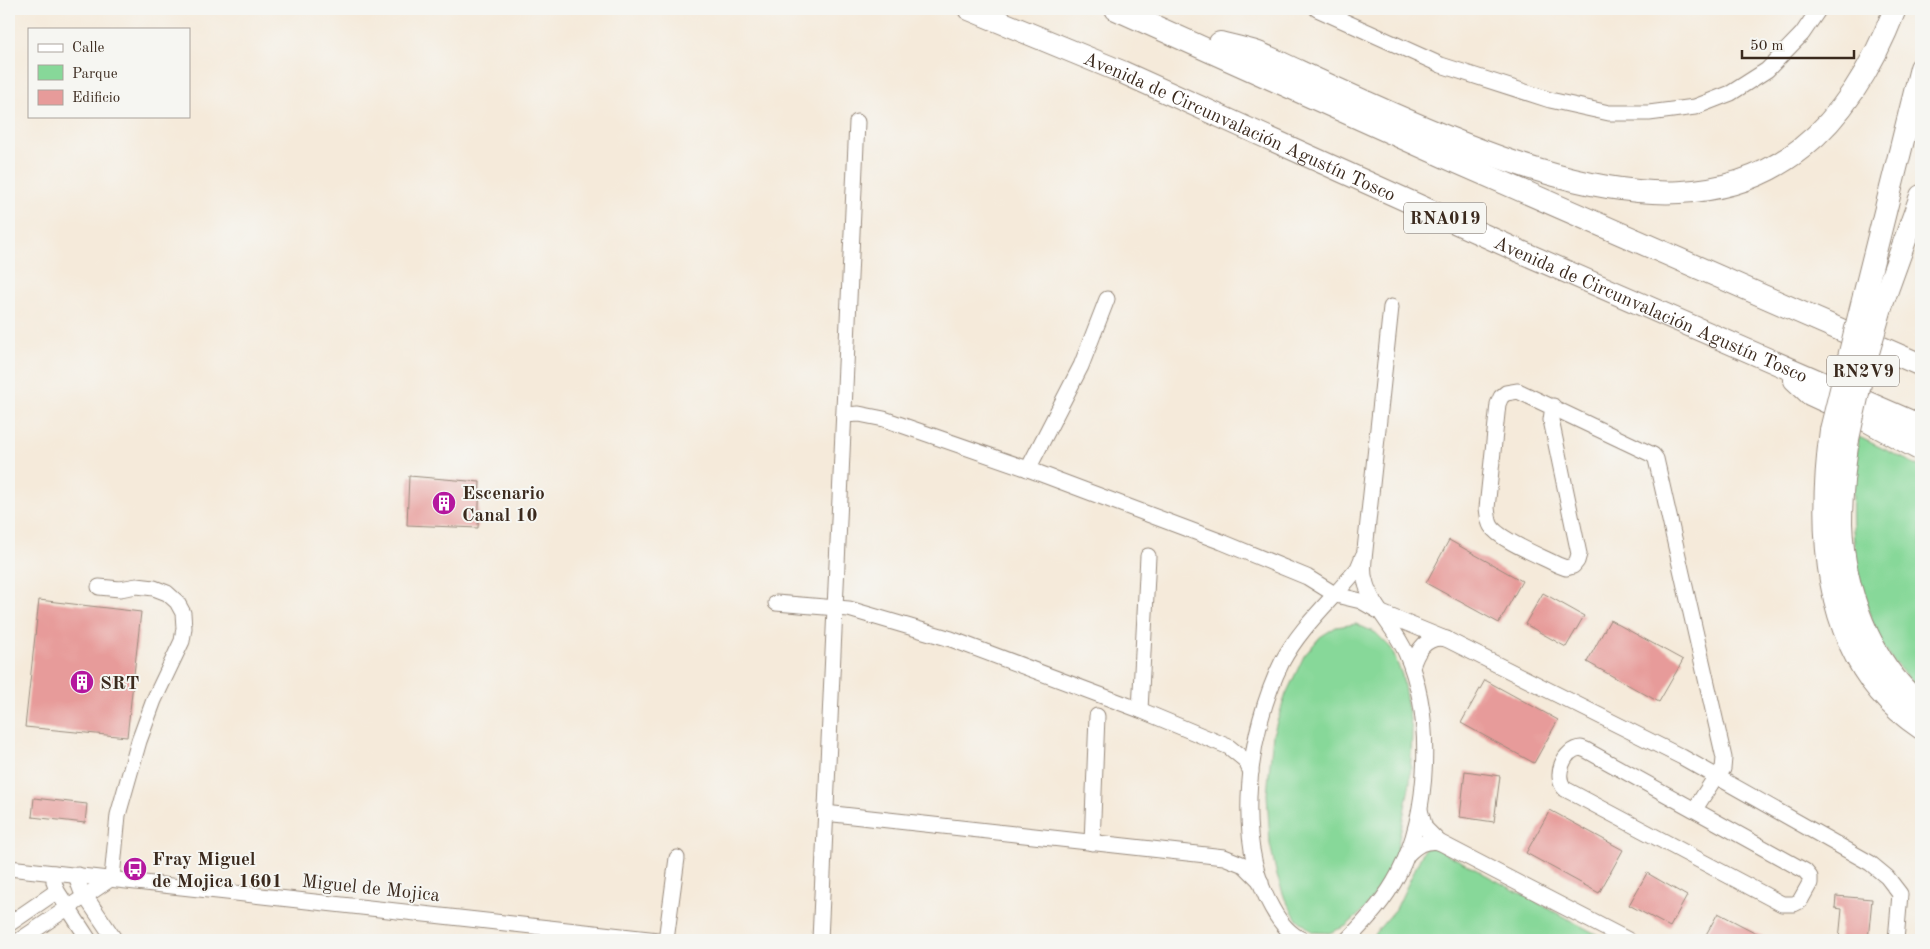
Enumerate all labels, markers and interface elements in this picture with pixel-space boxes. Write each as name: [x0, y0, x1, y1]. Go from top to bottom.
legend: [28, 28, 190, 118]
scale bar: [1742, 28, 1855, 60]
text: 50 m: [1750, 39, 1784, 54]
text: Calle: [72, 41, 105, 56]
street label: Avenida de Circunvalación Agustín Tosco: [1080, 50, 1398, 206]
text: Parque: [72, 67, 118, 82]
text: Edificio: [72, 91, 120, 106]
road number: RNA019: [1404, 202, 1486, 234]
street label: Avenida de Circunvalación Agustín Tosco: [1490, 234, 1810, 387]
road number: RN2V9: [1827, 356, 1899, 386]
place label: Escenario Canal 10: [462, 485, 545, 526]
building icon: Escenario Canal 10: [431, 490, 457, 516]
building icon: SRT: [69, 669, 95, 695]
place label: SRT: [100, 675, 139, 694]
place label: Fray Miguel de Mojica 1601: [152, 851, 283, 892]
bus stop icon: Fray Miguel de Mojica 1601: [122, 856, 148, 882]
street label: Miguel de Mojica: [301, 873, 441, 906]

